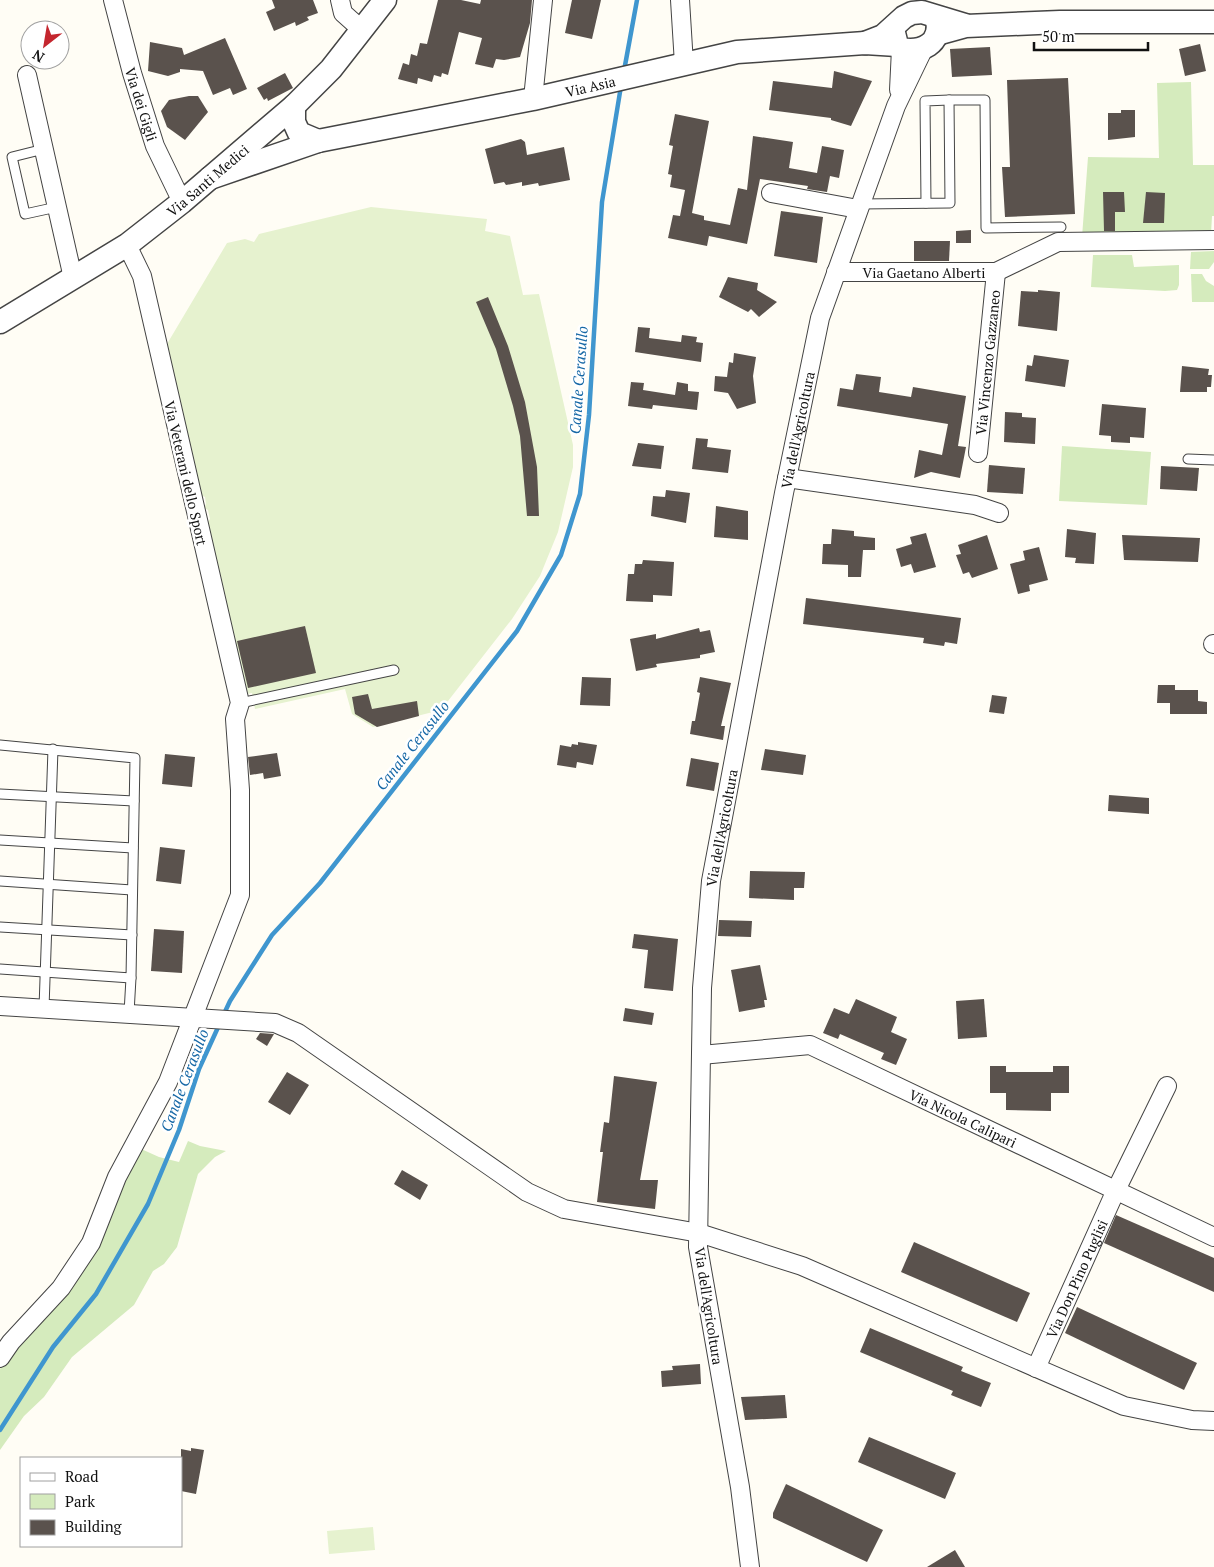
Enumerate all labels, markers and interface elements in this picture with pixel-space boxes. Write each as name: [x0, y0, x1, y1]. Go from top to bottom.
north arrow: [20, 20, 70, 70]
scale bar: [1034, 20, 1148, 52]
text: 50 m: [1042, 26, 1075, 46]
text: N: [28, 45, 47, 67]
street label: Via dei Gigli: [121, 65, 162, 143]
street label: Via Asia: [563, 71, 617, 101]
street label: Via Santi Medici: [163, 140, 252, 220]
street label: Via Gaetano Alberti: [863, 263, 985, 282]
street label: Via Vincenzo Gazzaneo: [970, 289, 1004, 436]
water label: Canale Cerasullo: [564, 325, 592, 435]
street label: Via dell'Agricoltura: [776, 370, 818, 490]
street label: Via Veterani dello Sport: [160, 399, 212, 548]
water label: Canale Cerasullo: [371, 696, 453, 794]
street label: Via dell'Agricoltura: [701, 767, 741, 887]
water label: Canale Cerasullo: [155, 1025, 213, 1134]
street label: Via Nicola Calipari: [906, 1084, 1020, 1151]
street label: Via Don Pino Puglisi: [1041, 1216, 1111, 1341]
street label: Via dell'Agricoltura: [690, 1246, 728, 1366]
legend: [20, 1457, 182, 1547]
text: Road: [65, 1466, 98, 1486]
text: Park: [65, 1491, 95, 1511]
text: Building: [65, 1516, 123, 1536]

